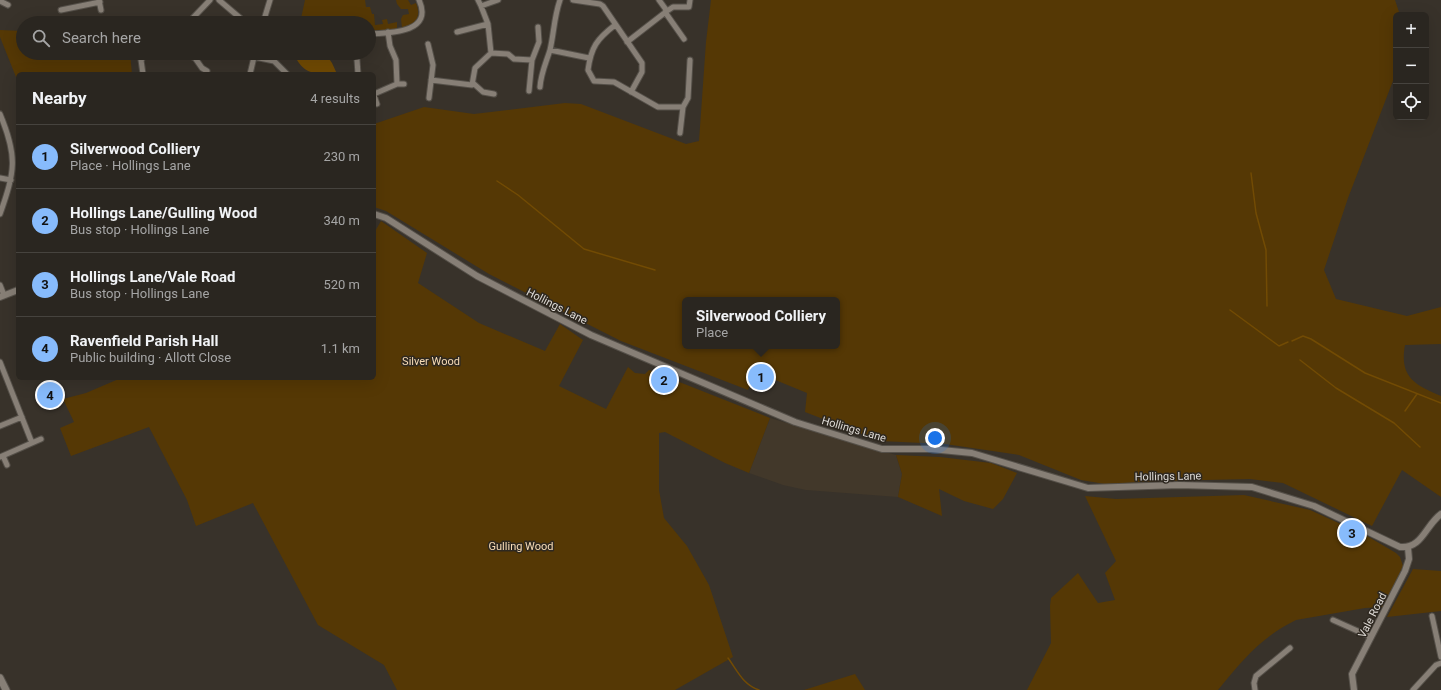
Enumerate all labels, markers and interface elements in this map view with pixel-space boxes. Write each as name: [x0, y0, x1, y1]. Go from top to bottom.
map controls: [1393, 12, 1429, 120]
button: +: [1393, 12, 1429, 48]
search box: [16, 16, 376, 60]
icon: search: [30, 27, 52, 49]
text: Search here: [62, 29, 141, 47]
button: −: [1393, 48, 1429, 84]
button: locate: [1393, 84, 1429, 120]
text: Nearby: [32, 88, 87, 108]
text: 4 results: [310, 91, 360, 106]
text: Silverwood Colliery: [70, 140, 200, 158]
text: 1: [41, 149, 49, 164]
text: 230 m: [323, 149, 360, 164]
text: Place · Hollings Lane: [70, 158, 191, 173]
text: Hollings Lane/Gulling Wood: [70, 204, 257, 222]
text: 2: [41, 213, 49, 228]
text: 340 m: [323, 213, 360, 228]
text: Bus stop · Hollings Lane: [70, 222, 209, 237]
text: Hollings Lane/Vale Road: [70, 268, 235, 286]
text: 3: [41, 277, 49, 292]
text: 520 m: [323, 277, 360, 292]
text: Bus stop · Hollings Lane: [70, 286, 209, 301]
street label: Hollings Lane: [524, 286, 590, 327]
popup: [682, 297, 840, 349]
text: Silverwood Colliery: [696, 307, 826, 325]
text: Place: [696, 325, 728, 340]
text: Ravenfield Parish Hall: [70, 332, 218, 350]
text: 4: [41, 341, 49, 356]
text: 1.1 km: [321, 341, 360, 356]
text: Public building · Allott Close: [70, 350, 231, 365]
park label: Silver Wood: [402, 355, 460, 368]
pin: 1: [748, 362, 774, 392]
pin: 2: [651, 365, 677, 395]
pin: 4: [37, 380, 63, 410]
street label: Hollings Lane: [820, 414, 888, 445]
your location: [925, 428, 945, 448]
street label: Hollings Lane: [1135, 469, 1202, 484]
pin: 3: [1339, 518, 1365, 548]
park label: Gulling Wood: [489, 540, 553, 553]
street label: Vale Road: [1355, 590, 1389, 640]

